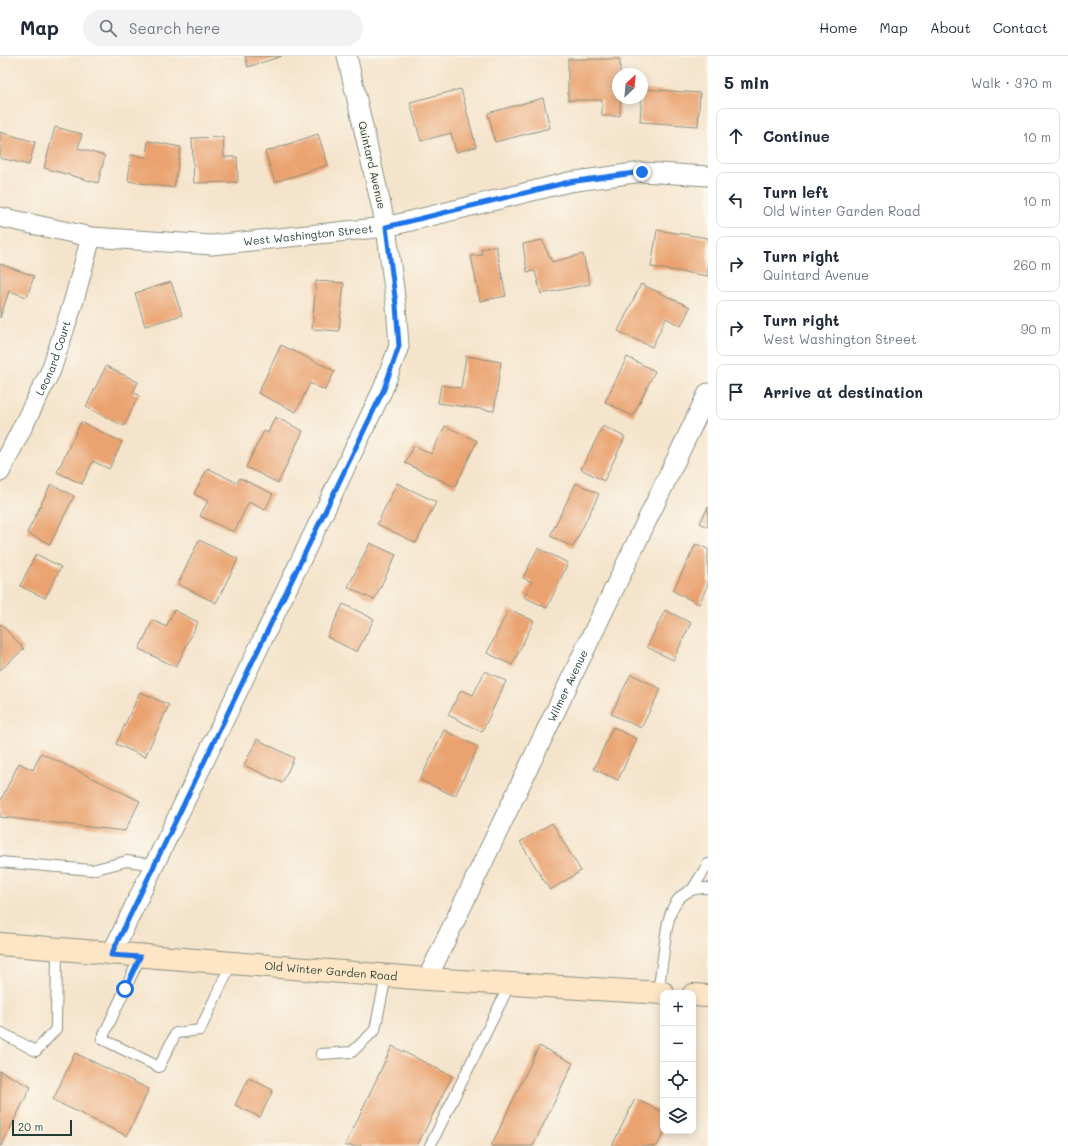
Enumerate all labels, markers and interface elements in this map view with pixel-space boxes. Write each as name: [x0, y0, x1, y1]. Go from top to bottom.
search box: [83, 10, 363, 46]
text: Map: [20, 15, 59, 40]
icon: search: [97, 17, 119, 39]
text: Search here: [129, 18, 220, 38]
text: Home: [819, 18, 857, 37]
text: Map: [879, 18, 908, 37]
text: About: [930, 18, 971, 37]
text: Contact: [993, 18, 1048, 37]
north arrow: [612, 68, 648, 104]
text: 5 min: [724, 71, 769, 93]
text: Walk · 370 m: [971, 74, 1052, 91]
street label: Quintard Avenue: [355, 119, 390, 211]
icon: ahead: [725, 125, 747, 147]
text: Continue: [763, 126, 830, 146]
text: 10 m: [1023, 128, 1051, 145]
route end: [633, 163, 651, 181]
text: Turn left: [763, 182, 828, 202]
icon: left: [725, 189, 747, 211]
text: 10 m: [1023, 192, 1051, 209]
text: Old Winter Garden Road: [763, 202, 920, 219]
street label: West Washington Street: [242, 220, 374, 249]
text: Turn right: [763, 246, 840, 266]
icon: right: [725, 253, 747, 275]
text: 260 m: [1013, 256, 1051, 273]
text: Quintard Avenue: [763, 266, 869, 283]
text: Turn right: [763, 310, 840, 330]
icon: right: [725, 317, 747, 339]
street label: Leonard Court: [32, 318, 74, 398]
text: 90 m: [1021, 320, 1051, 337]
text: West Washington Street: [763, 330, 917, 347]
icon: arrive: [725, 381, 747, 403]
text: Arrive at destination: [763, 382, 923, 402]
street label: Wilmer Avenue: [543, 647, 591, 724]
street label: Old Winter Garden Road: [264, 958, 398, 984]
route start: [116, 980, 134, 998]
map controls: [660, 990, 696, 1134]
button: +: [660, 990, 696, 1026]
button: −: [660, 1026, 696, 1062]
button: locate: [660, 1062, 696, 1098]
button: layers: [660, 1098, 696, 1134]
scale bar: [12, 1118, 72, 1137]
text: 20 m: [18, 1119, 43, 1134]

